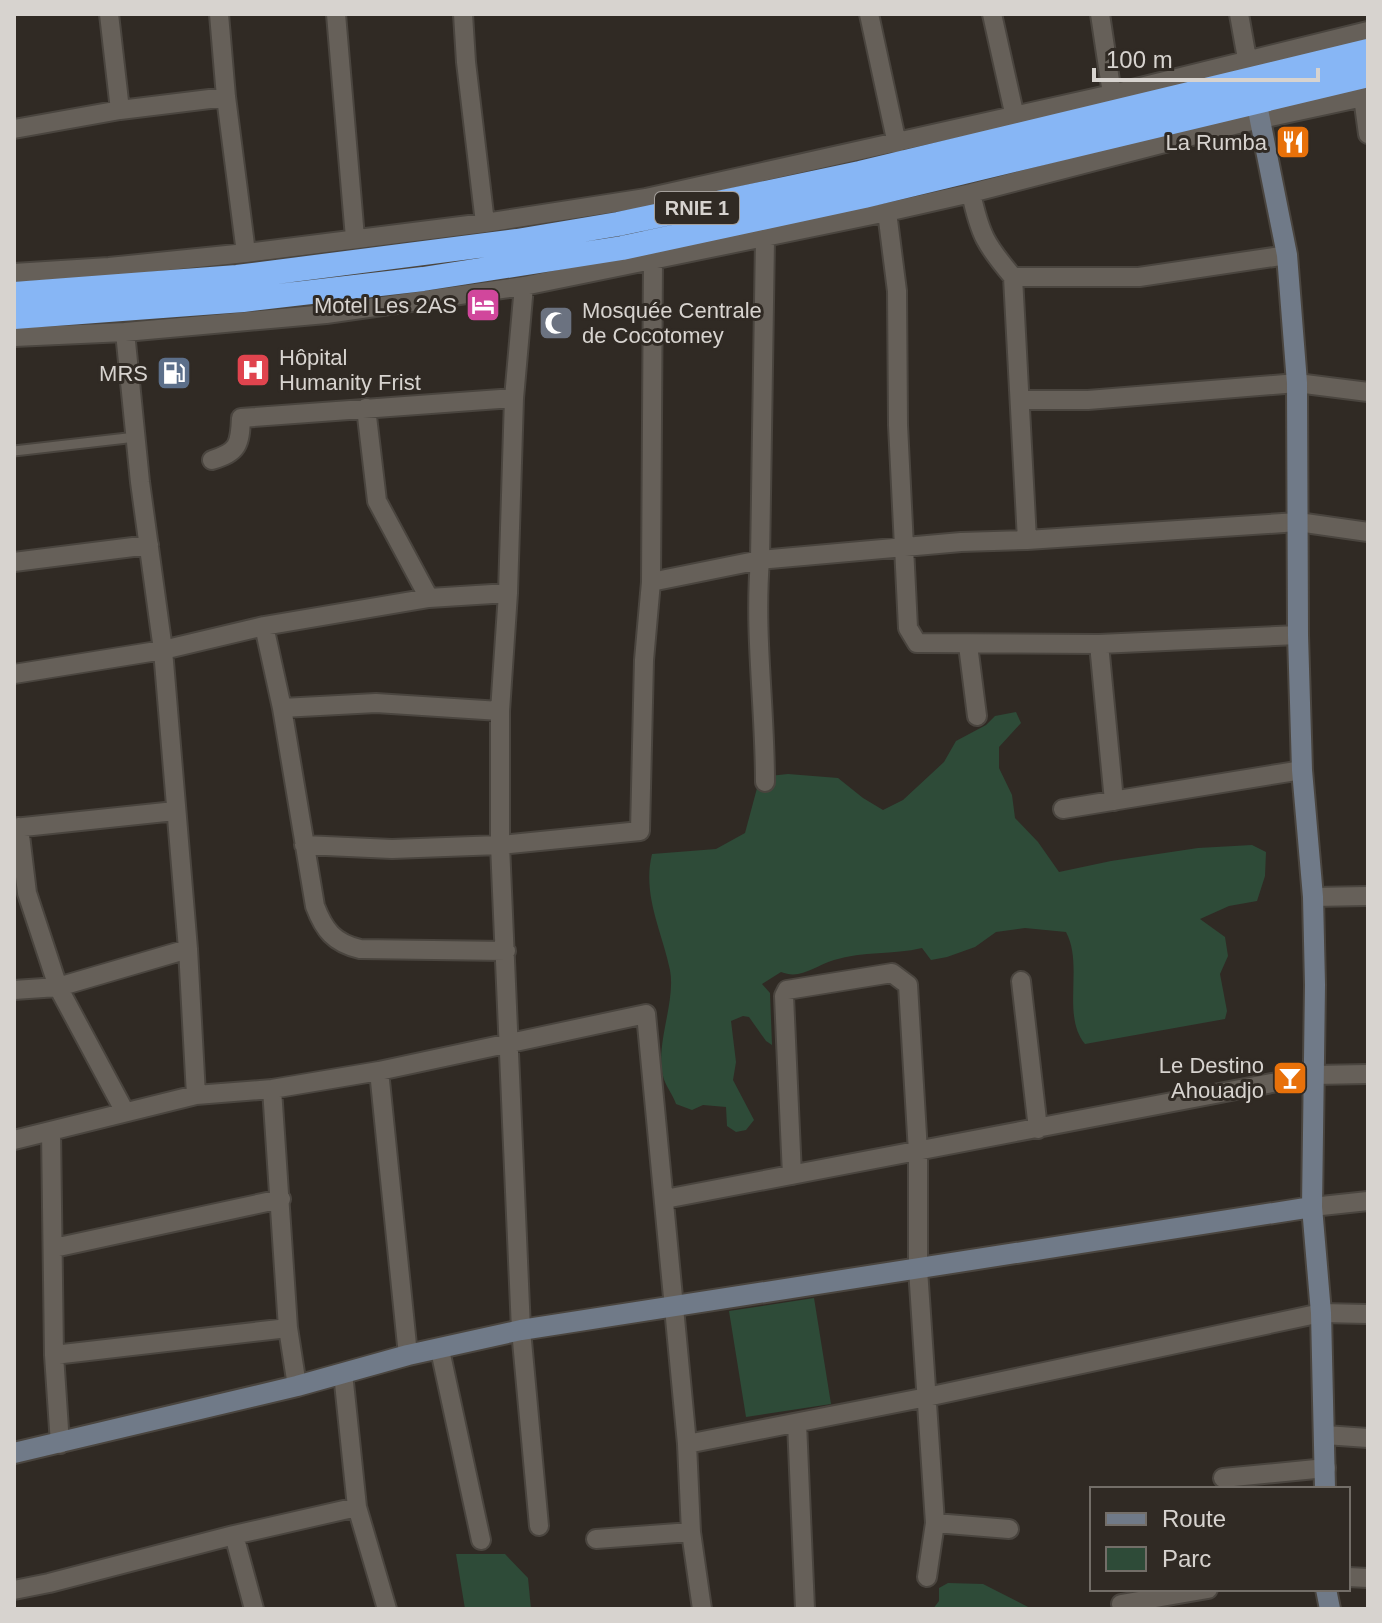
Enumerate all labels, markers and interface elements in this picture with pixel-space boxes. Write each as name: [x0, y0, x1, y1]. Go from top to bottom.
scale bar: [1094, 32, 1318, 82]
text: 100 m: [1106, 46, 1173, 73]
restaurant icon: La Rumba: [1274, 123, 1312, 161]
place label: La Rumba: [1165, 130, 1268, 155]
road number: RNIE 1: [655, 192, 739, 224]
hotel icon: Motel Les 2AS: [464, 286, 502, 324]
place label: Motel Les 2AS: [314, 293, 457, 318]
place label: Mosquée Centrale de Cocotomey: [582, 298, 762, 348]
mosque icon: Mosquée Centrale de Cocotomey: [537, 304, 575, 342]
place label: Hôpital Humanity Frist: [279, 345, 421, 395]
hospital icon: Hôpital Humanity Frist: [234, 351, 272, 389]
fuel station icon: MRS: [155, 354, 193, 392]
place label: MRS: [99, 361, 148, 386]
place label: Le Destino Ahouadjo: [1159, 1053, 1264, 1103]
bar icon: Le Destino Ahouadjo: [1271, 1059, 1309, 1097]
legend: [1090, 1487, 1350, 1591]
text: Route: [1162, 1505, 1226, 1532]
text: Parc: [1162, 1545, 1211, 1572]

